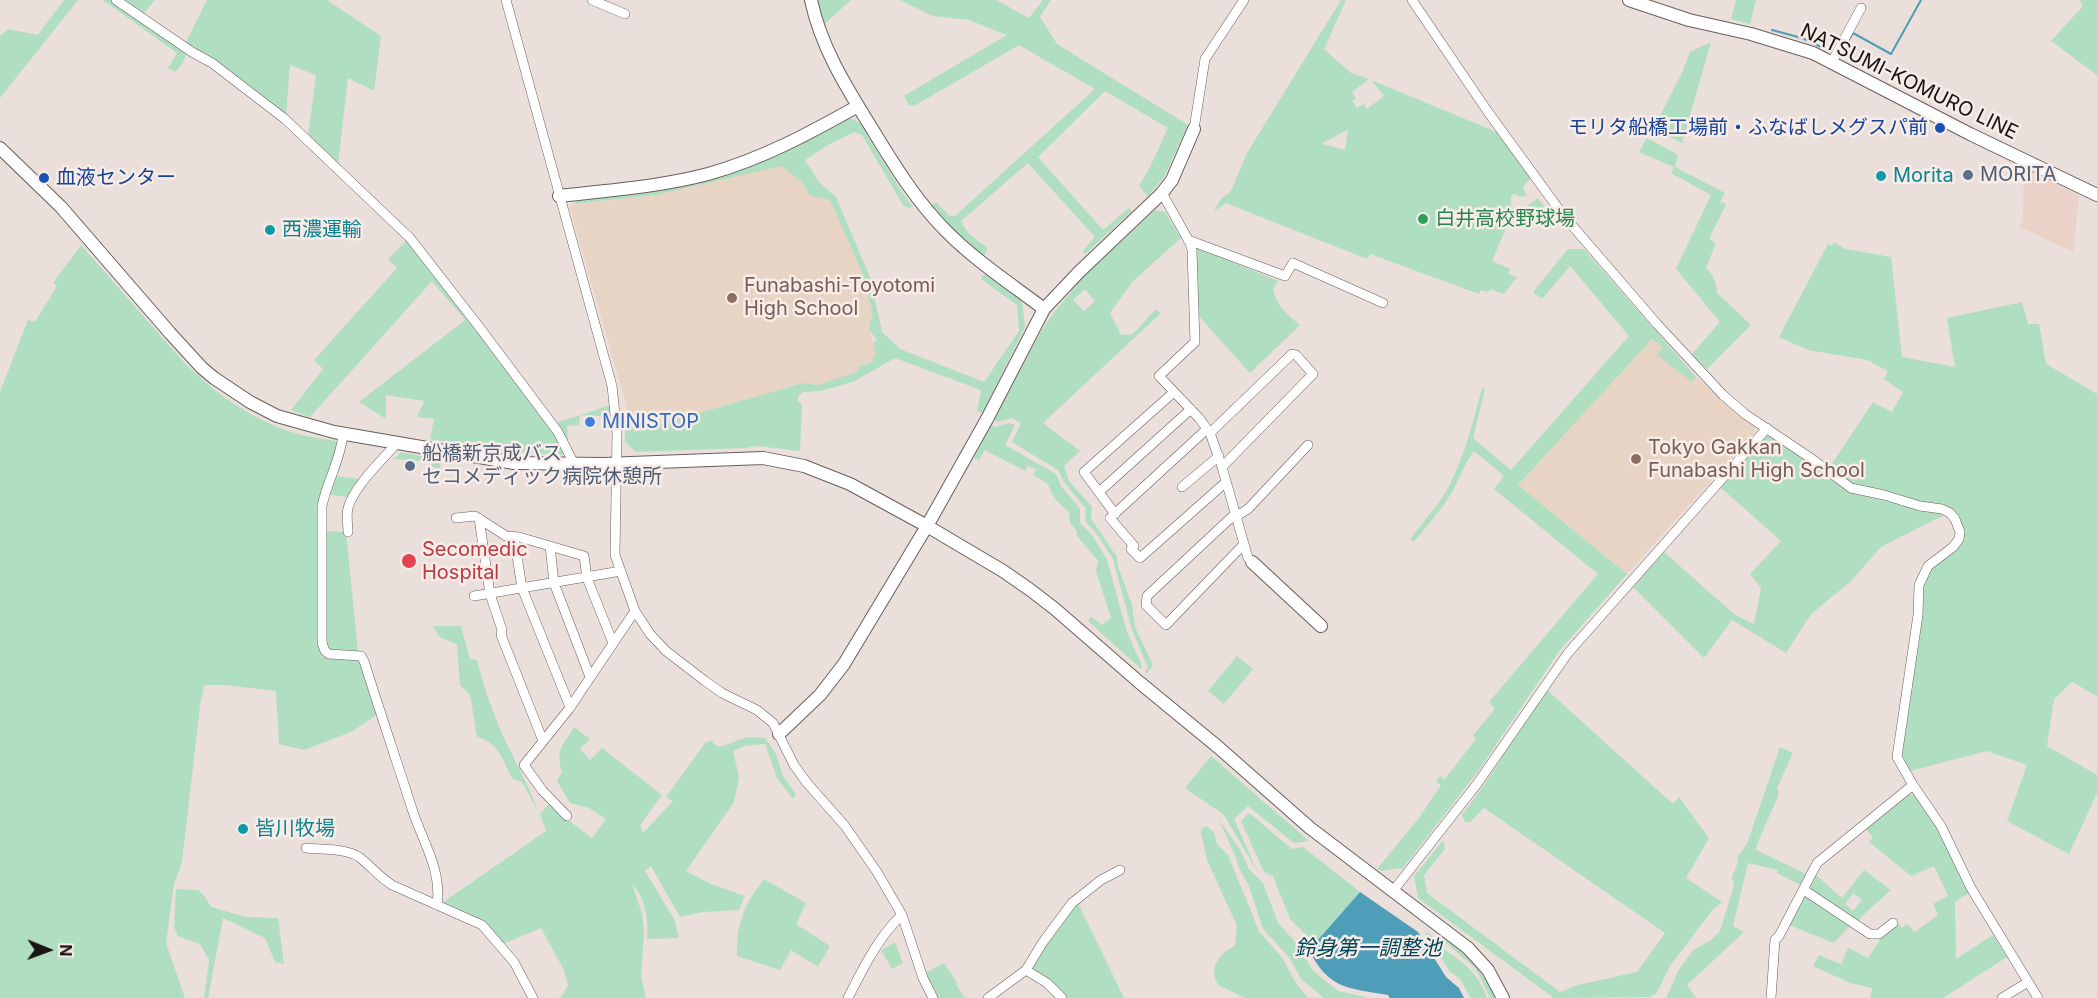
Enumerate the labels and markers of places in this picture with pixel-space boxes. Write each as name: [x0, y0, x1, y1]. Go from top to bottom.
place label: モリタ船橋工場前・ふなばしメグスパ前: [1568, 116, 1928, 140]
marker: モリタ船橋工場前・ふなばしメグスパ前: [1933, 121, 1947, 135]
place label: MORITA: [1980, 163, 2057, 187]
place label: Morita: [1893, 164, 1954, 188]
place label: 血液センター: [56, 166, 176, 190]
marker: MORITA: [1961, 168, 1975, 182]
marker: Morita: [1874, 169, 1888, 183]
marker: 血液センター: [37, 171, 51, 185]
place label: 白井高校野球場: [1435, 207, 1575, 231]
marker: 白井高校野球場: [1416, 212, 1430, 226]
place label: 西濃運輸: [282, 218, 362, 242]
marker: 西濃運輸: [263, 223, 277, 237]
place label: Funabashi-Toyotomi High School: [744, 274, 935, 321]
marker: Funabashi-Toyotomi High School: [725, 291, 739, 305]
place label: MINISTOP: [602, 410, 699, 434]
marker: MINISTOP: [583, 415, 597, 429]
place label: Tokyo Gakkan Funabashi High School: [1648, 436, 1865, 483]
place label: 船橋新京成バス セコメディック病院休憩所: [422, 442, 662, 489]
marker: Tokyo Gakkan Funabashi High School: [1629, 452, 1643, 466]
marker: 船橋新京成バス セコメディック病院休憩所: [403, 459, 417, 473]
place label: Secomedic Hospital: [422, 538, 528, 585]
marker: Secomedic Hospital: [400, 552, 418, 570]
place label: 皆川牧場: [255, 817, 335, 841]
marker: 皆川牧場: [236, 822, 250, 836]

